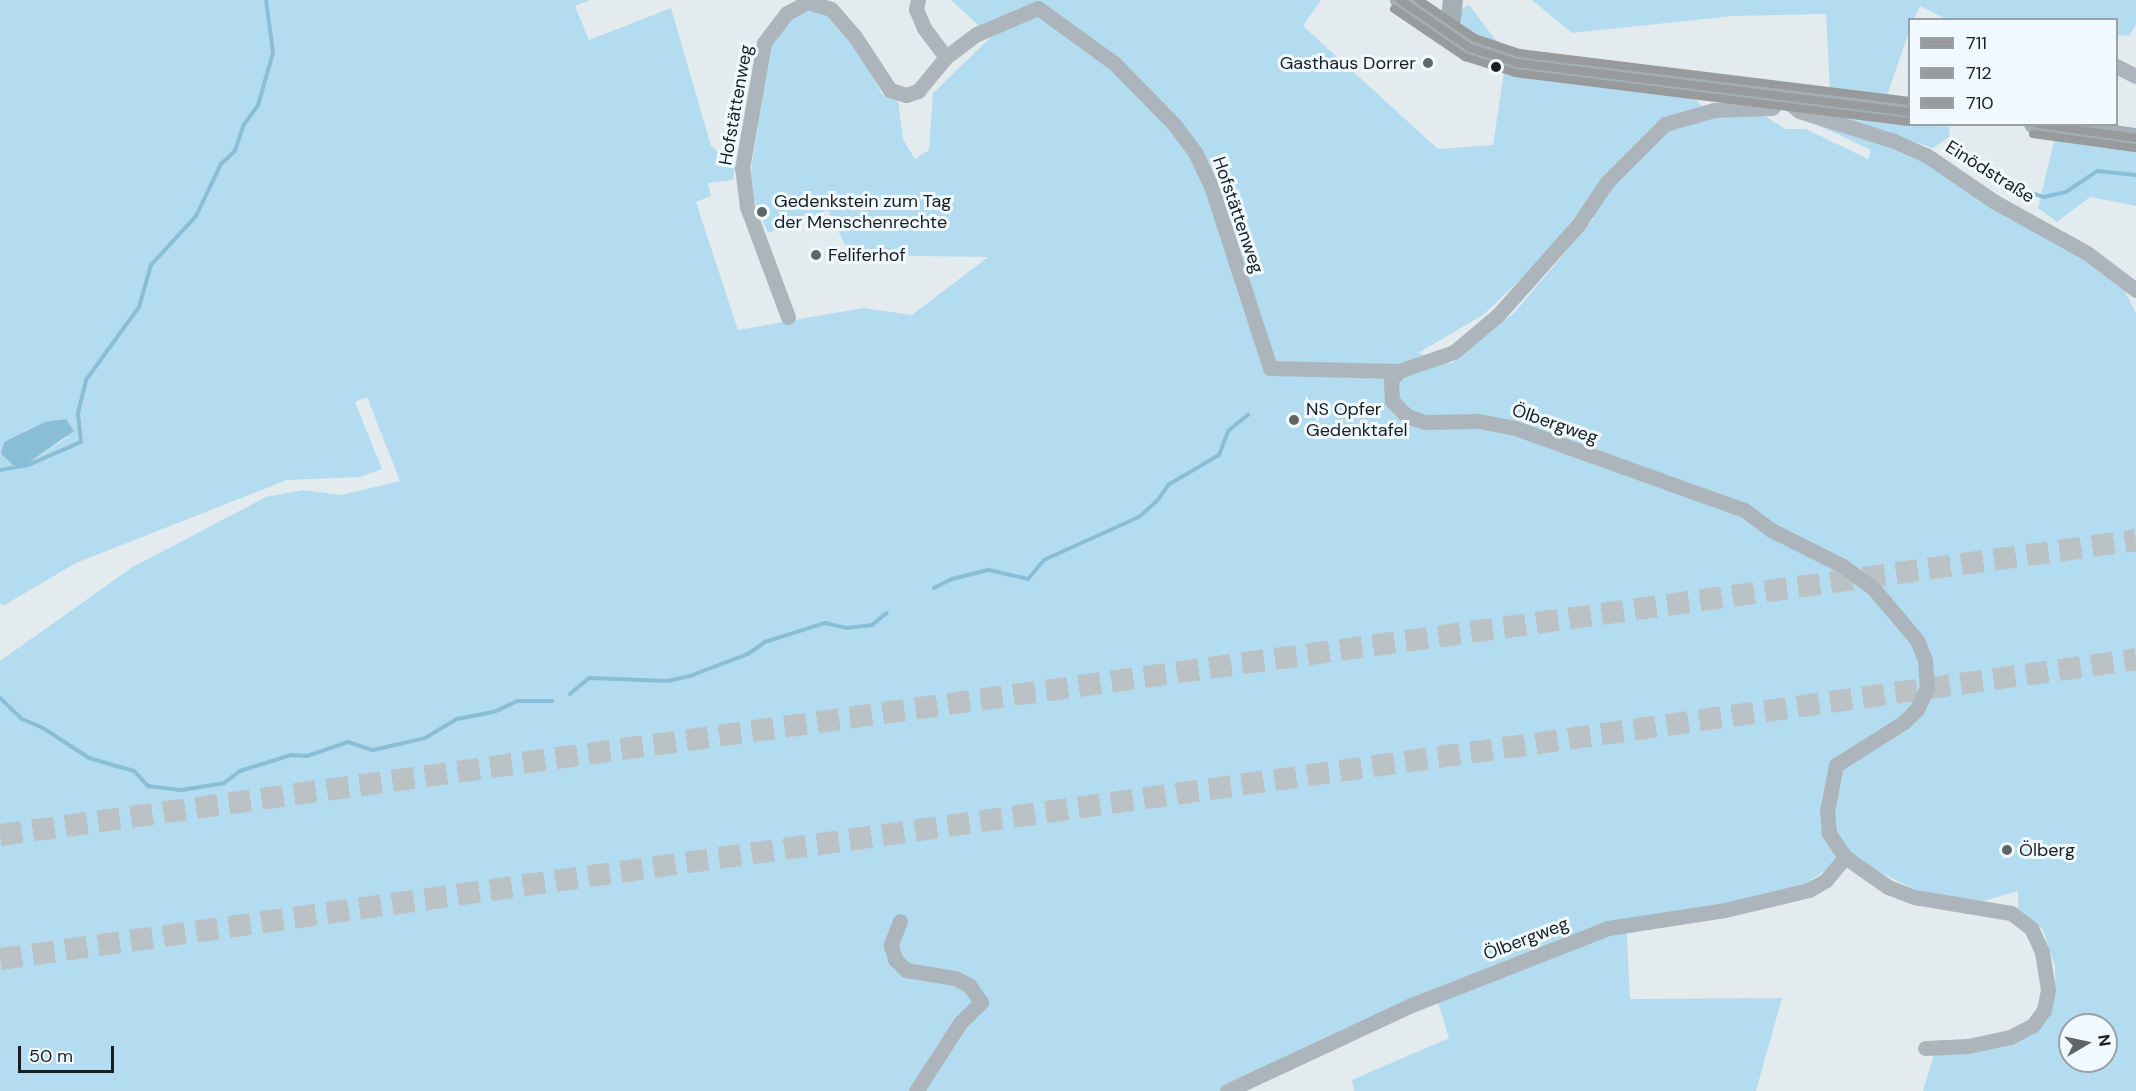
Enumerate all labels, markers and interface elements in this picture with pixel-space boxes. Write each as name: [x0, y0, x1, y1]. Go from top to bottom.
legend: [1908, 18, 2118, 126]
text: 711: [1966, 31, 1987, 55]
street label: Hofstättenweg: [715, 43, 757, 167]
place label: Gasthaus Dorrer: [1280, 52, 1416, 74]
marker: Gasthaus Dorrer: [1421, 56, 1435, 70]
unlabelled marker: [1490, 61, 1502, 73]
text: 712: [1966, 61, 1992, 85]
text: 710: [1966, 91, 1994, 115]
street label: Einödstraße: [1942, 136, 2038, 208]
street label: Hofstättenweg: [1208, 154, 1268, 276]
place label: Gedenkstein zum Tag der Menschenrechte: [774, 191, 951, 234]
marker: Gedenkstein zum Tag der Menschenrechte: [755, 205, 769, 219]
place label: Feliferhof: [828, 244, 906, 266]
marker: Feliferhof: [809, 248, 823, 262]
place label: NS Opfer Gedenktafel: [1306, 399, 1408, 442]
street label: Ölbergweg: [1509, 399, 1601, 449]
marker: NS Opfer Gedenktafel: [1287, 413, 1301, 427]
place label: Ölberg: [2019, 839, 2075, 861]
marker: Ölberg: [2000, 843, 2014, 857]
street label: Ölbergweg: [1480, 913, 1572, 965]
north arrow: [2058, 1013, 2118, 1073]
text: N: [2093, 1033, 2116, 1048]
scale bar: [21, 1034, 117, 1072]
text: 50 m: [29, 1044, 73, 1068]

